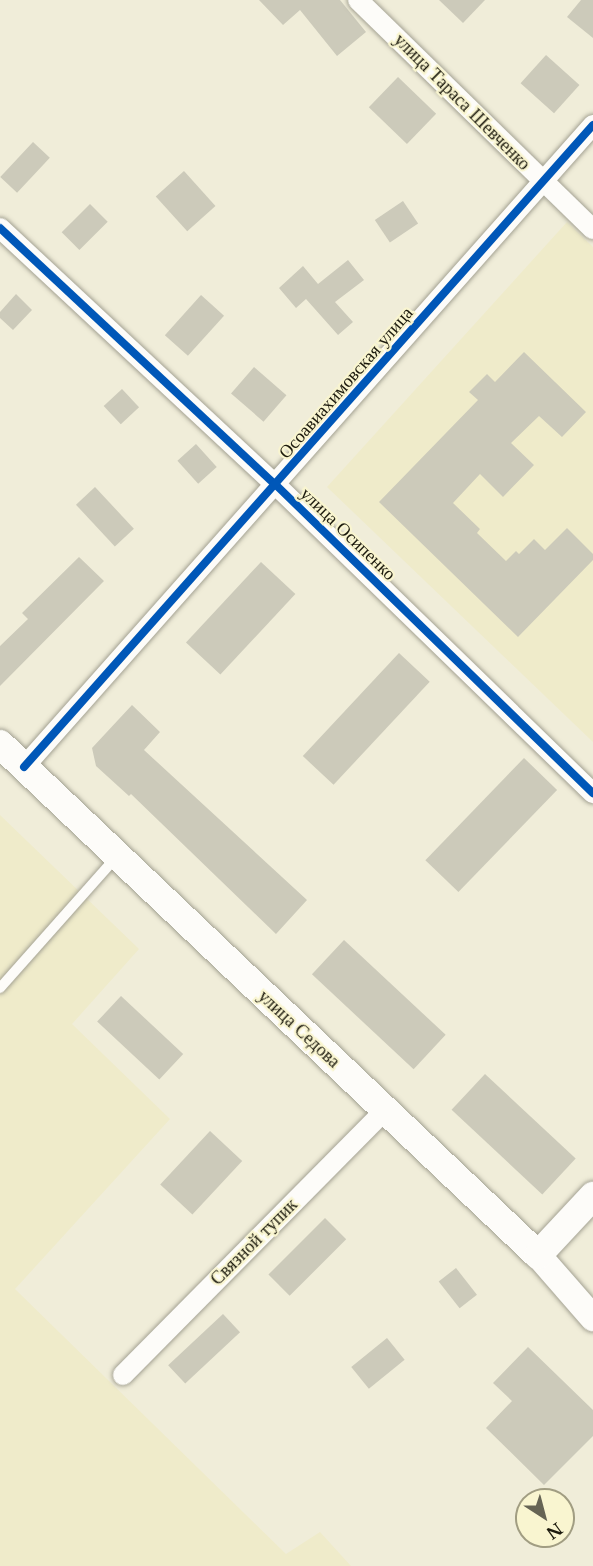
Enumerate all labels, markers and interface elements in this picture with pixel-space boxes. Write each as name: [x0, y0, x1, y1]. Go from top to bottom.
street label: улица Тараса Шевченко: [389, 29, 535, 175]
street label: Осоавиахимовская улица: [274, 303, 418, 463]
street label: улица Осипенко: [296, 483, 400, 585]
street label: улица Седова: [254, 986, 344, 1072]
street label: Связной тупик: [206, 1194, 302, 1290]
north arrow: [515, 1488, 575, 1548]
text: N: [542, 1518, 566, 1543]

